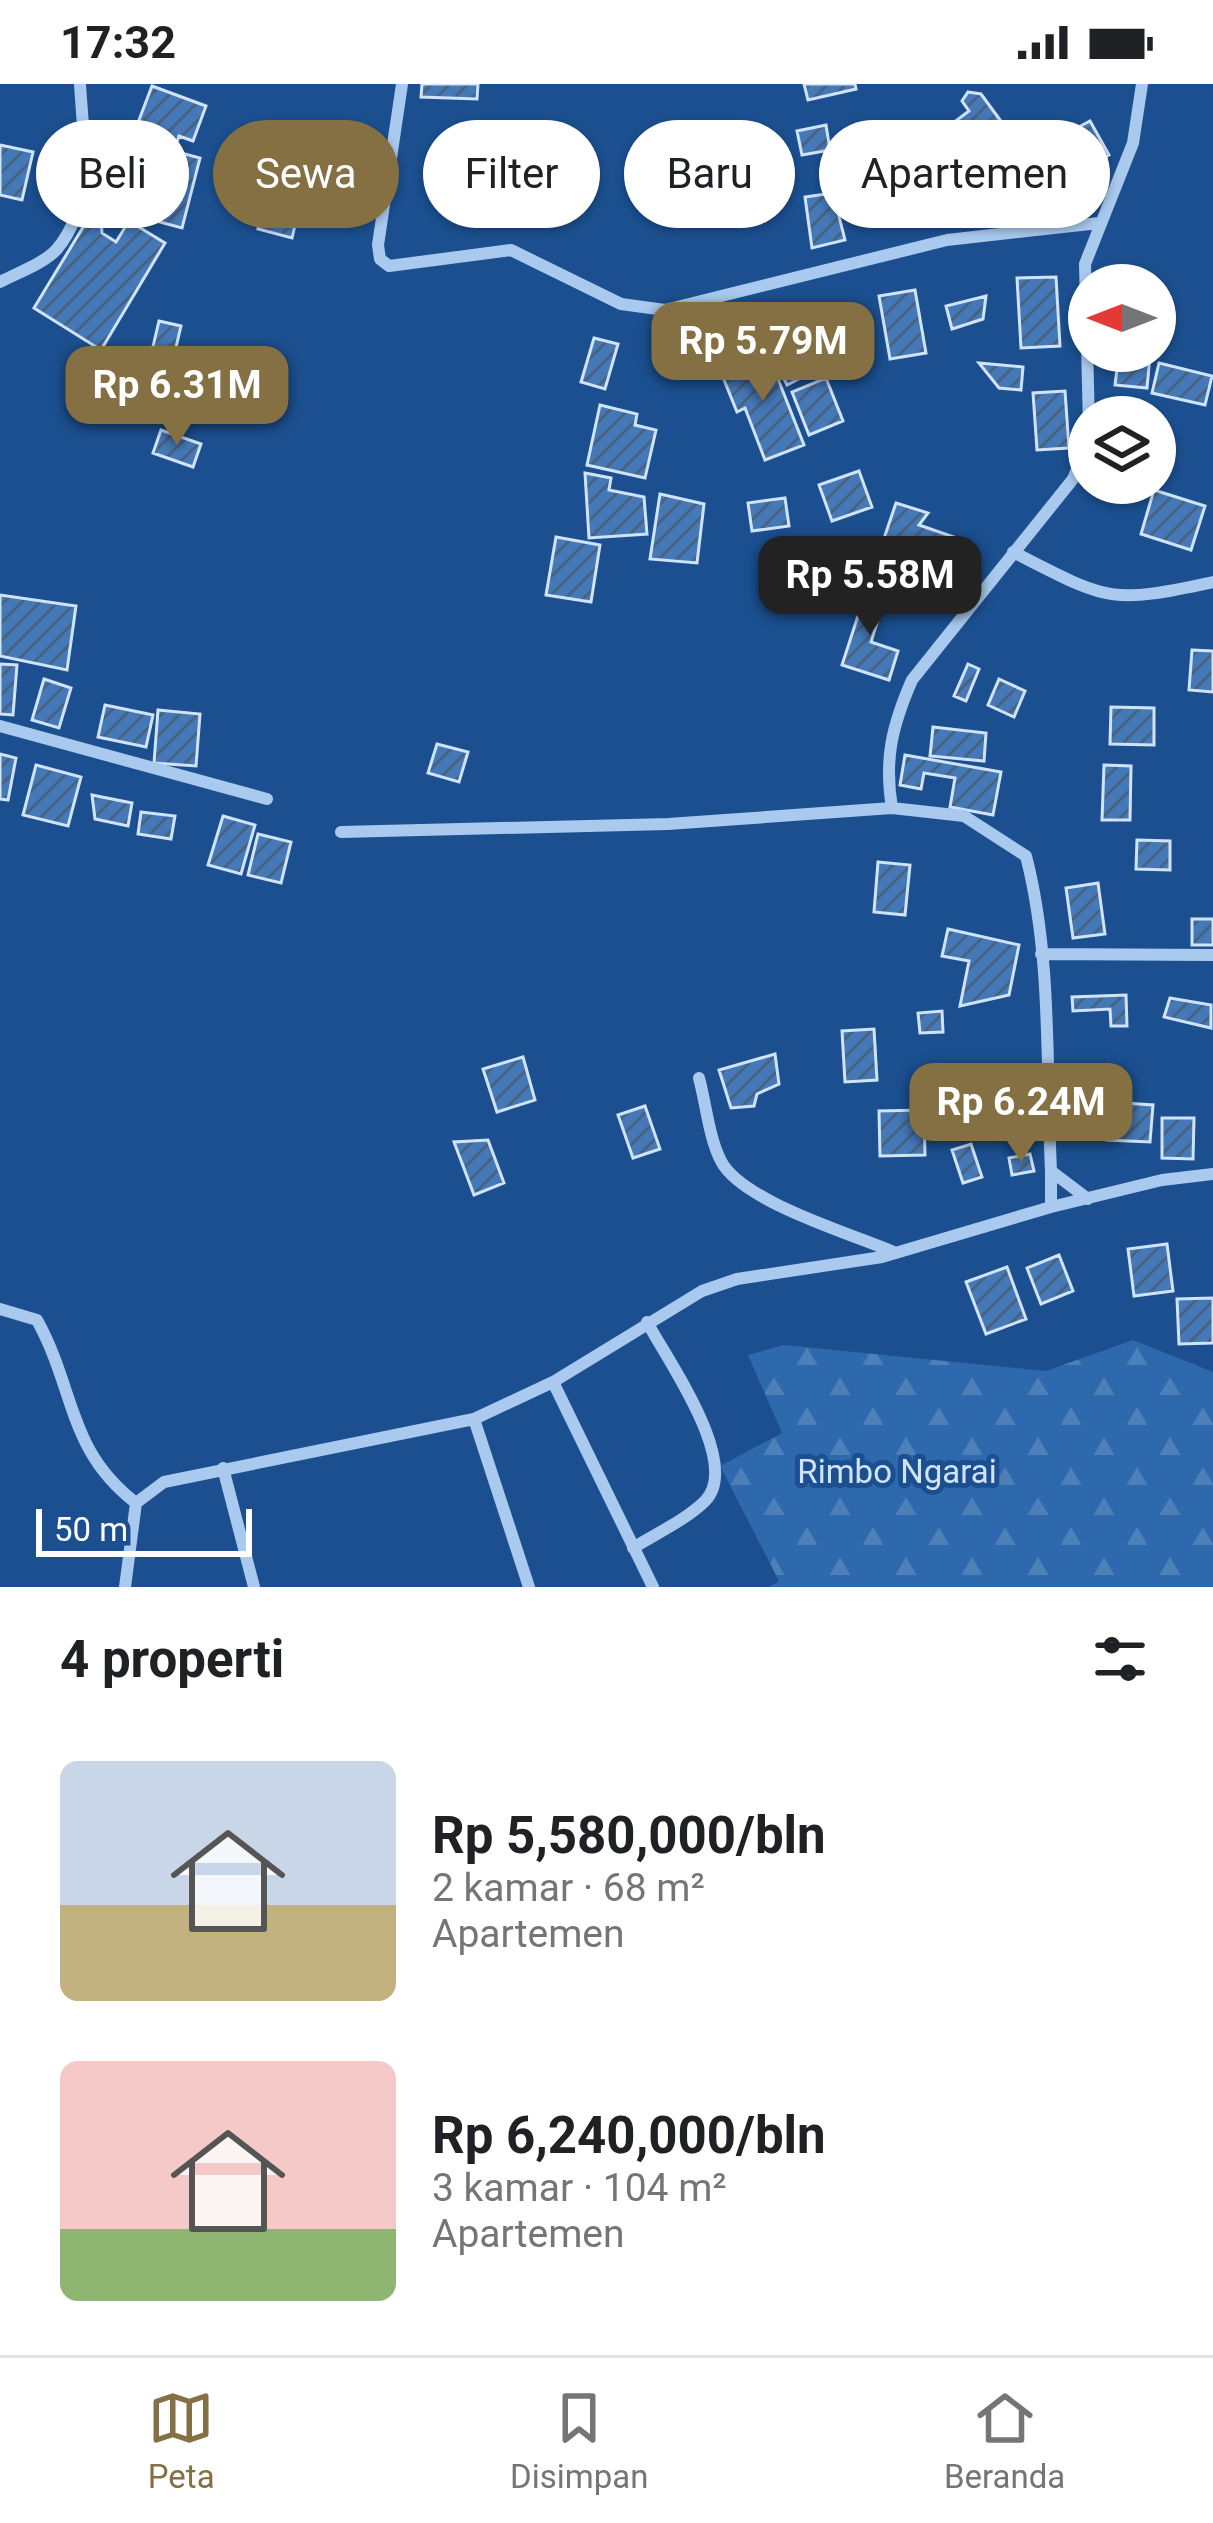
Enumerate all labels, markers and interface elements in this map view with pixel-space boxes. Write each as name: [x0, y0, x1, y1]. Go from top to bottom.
text: 17:32: [60, 16, 176, 69]
chip: Beli: [36, 120, 189, 228]
chip: Sewa: [213, 120, 399, 228]
chip: Filter: [423, 120, 600, 228]
chip: Baru: [624, 120, 795, 228]
chip: Apartemen: [819, 120, 1110, 228]
north arrow: [1068, 264, 1176, 372]
map controls: [1068, 264, 1176, 504]
pin: Rp 5.79M: [639, 302, 887, 404]
text: Rp 5.79M: [678, 318, 848, 364]
pin: Rp 6.31M: [53, 346, 301, 448]
text: Rp 6.31M: [92, 362, 262, 408]
button: layers: [1068, 396, 1176, 504]
pin: Rp 5.58M: [746, 536, 994, 638]
text: Rp 5.58M: [785, 552, 955, 598]
pin: Rp 6.24M: [897, 1063, 1145, 1165]
text: Rp 6.24M: [936, 1079, 1106, 1125]
park label: Rimbo Ngarai: [797, 1452, 997, 1491]
scale bar: [36, 1503, 252, 1556]
text: 50 m: [54, 1510, 128, 1549]
icon: filters: [1087, 1626, 1153, 1692]
text: 4 properti: [60, 1630, 284, 1689]
text: Rp 5,580,000/bln: [432, 1806, 826, 1865]
icon: home: [156, 1809, 300, 1953]
text: 2 kamar · 68 m²: [432, 1865, 705, 1911]
text: Apartemen: [432, 1911, 625, 1957]
text: Rp 6,240,000/bln: [432, 2106, 826, 2165]
icon: home: [156, 2109, 300, 2253]
text: 3 kamar · 104 m²: [432, 2165, 727, 2211]
text: Apartemen: [432, 2211, 625, 2257]
tab: Peta: [148, 2385, 215, 2496]
tab: Disimpan: [510, 2385, 648, 2496]
tab: Beranda: [944, 2385, 1065, 2496]

